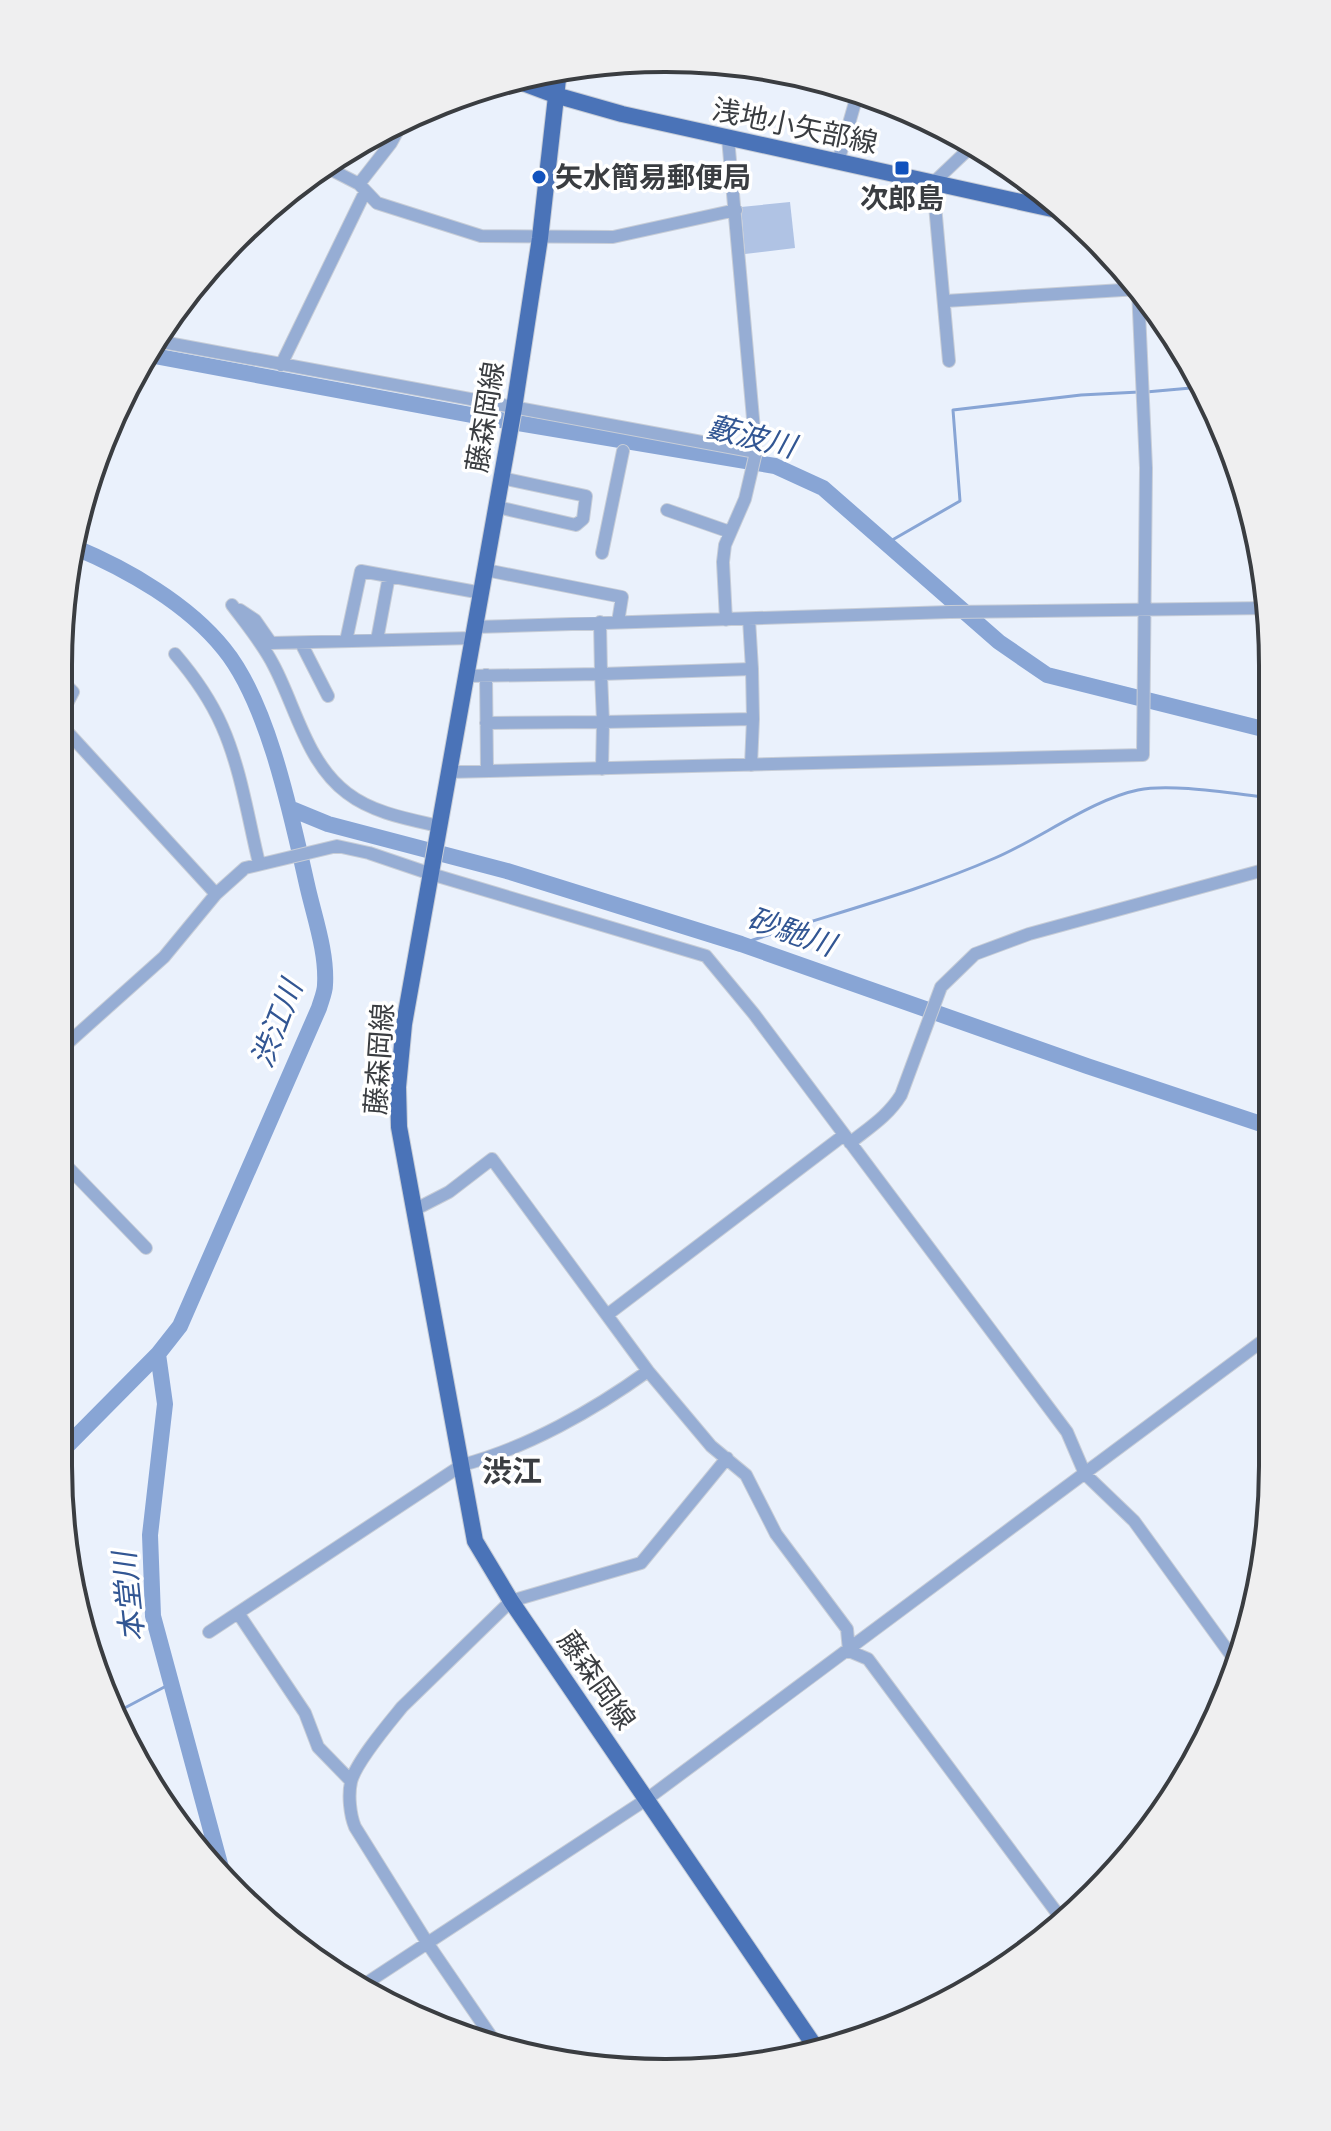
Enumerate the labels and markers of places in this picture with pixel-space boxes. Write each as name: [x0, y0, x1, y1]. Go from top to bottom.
place label: 矢水簡易郵便局: [555, 157, 751, 195]
marker: 次郎島: [893, 159, 911, 177]
marker: 矢水簡易郵便局: [530, 168, 548, 186]
place label: 次郎島: [860, 178, 944, 216]

